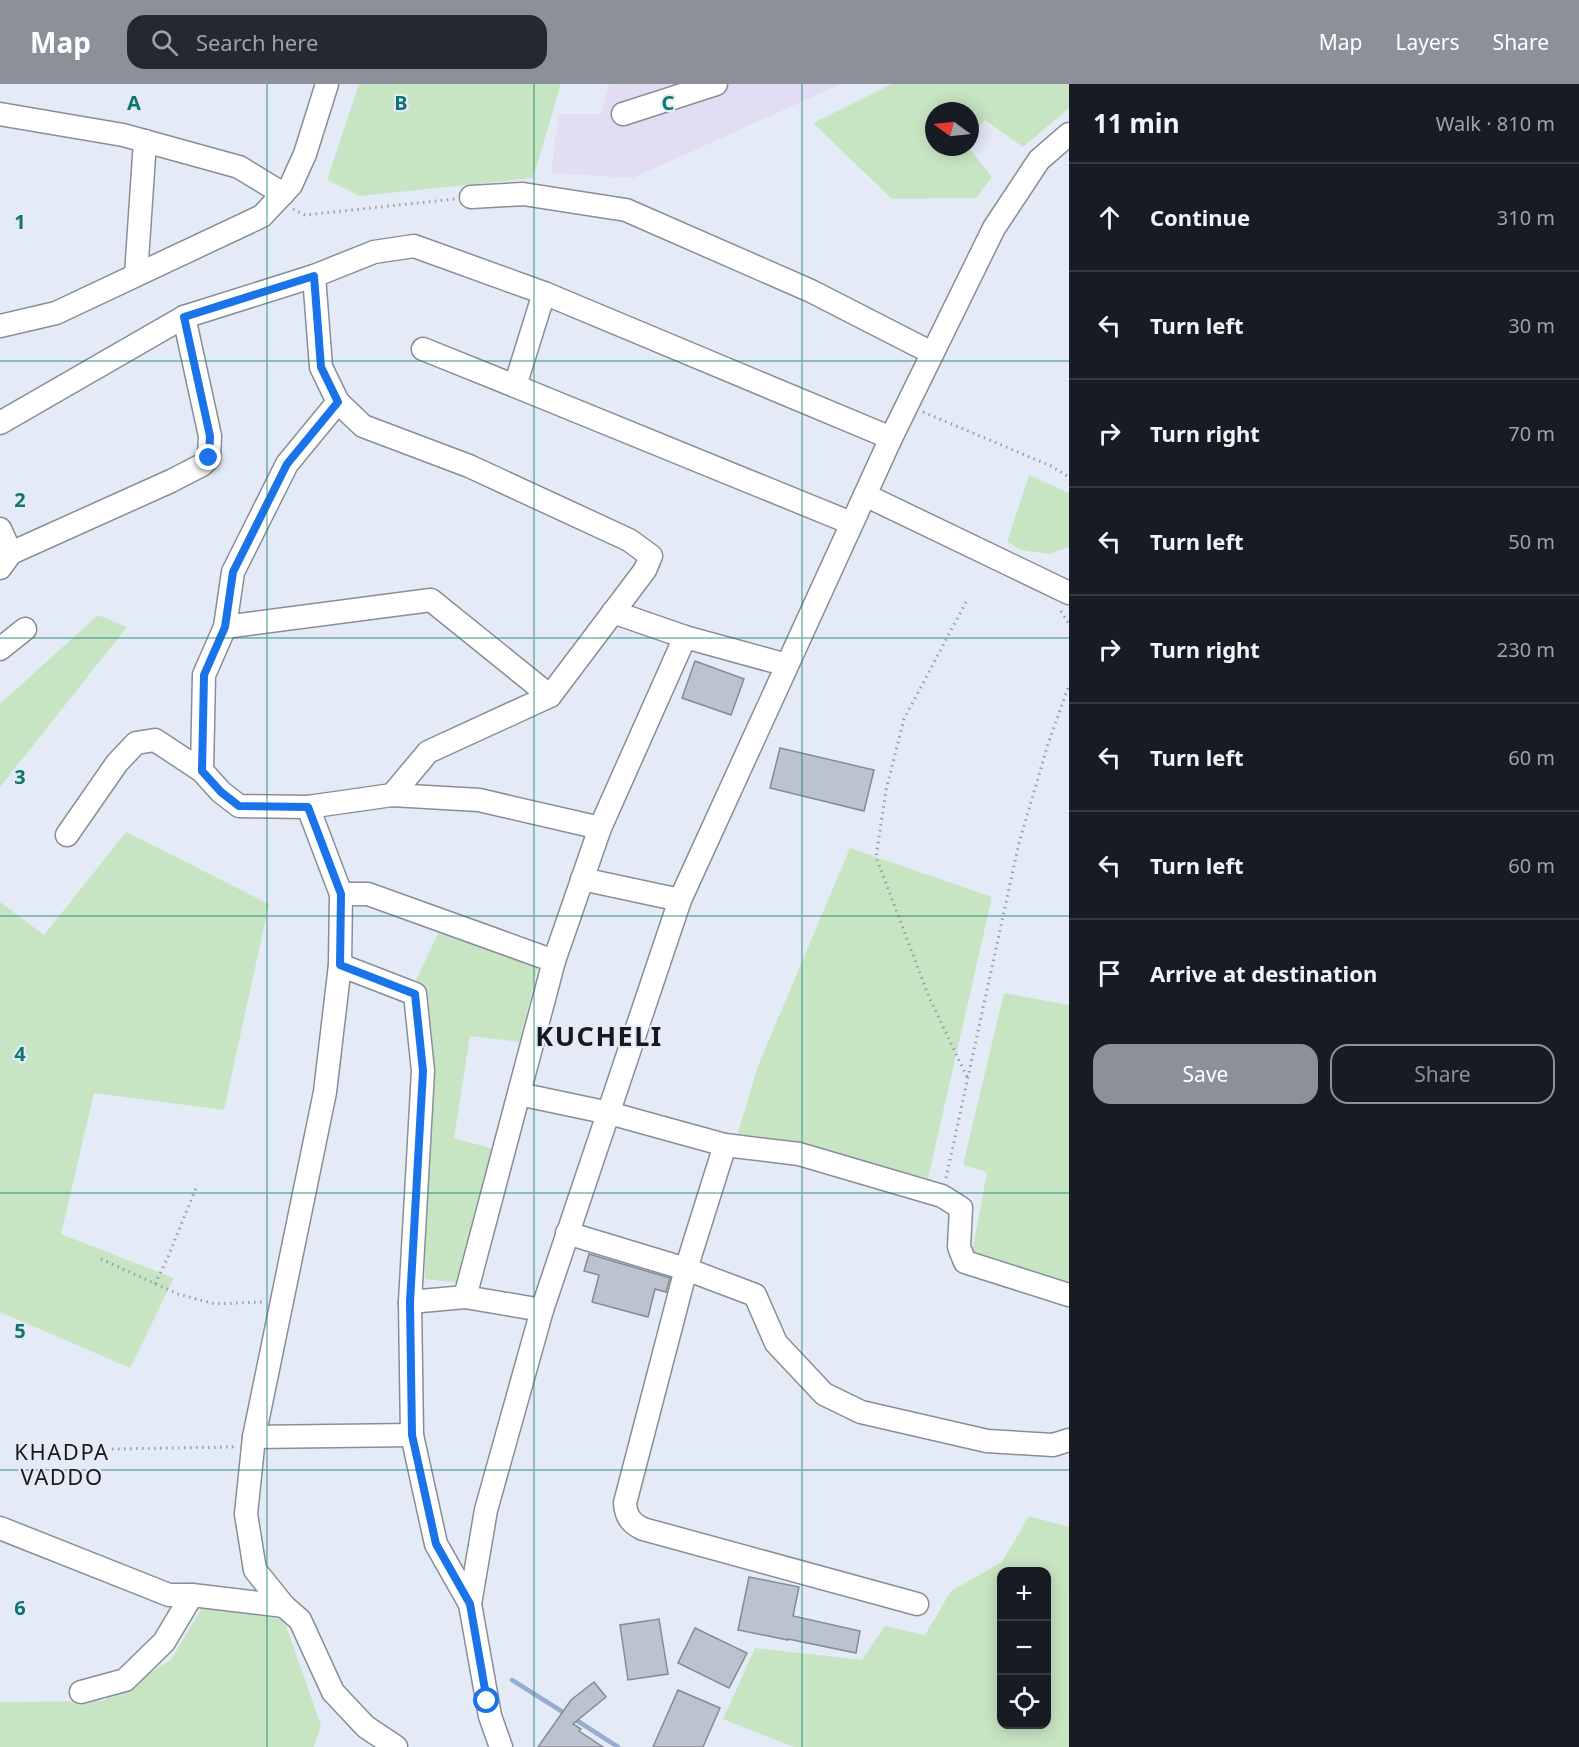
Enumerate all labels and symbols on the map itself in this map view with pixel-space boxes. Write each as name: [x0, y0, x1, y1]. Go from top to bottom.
text: A: [127, 89, 141, 116]
text: B: [394, 89, 408, 116]
text: C: [662, 89, 675, 116]
north arrow: [925, 102, 979, 156]
text: 1: [14, 208, 26, 235]
route end: [195, 444, 221, 470]
text: 2: [14, 486, 26, 513]
text: 3: [14, 763, 26, 790]
district label: KUCHELI: [535, 1017, 663, 1054]
text: 4: [14, 1040, 26, 1067]
text: 5: [14, 1317, 26, 1344]
district label: KHADPA VADDO: [14, 1436, 110, 1491]
text: 6: [14, 1594, 26, 1621]
route start: [473, 1687, 499, 1713]

